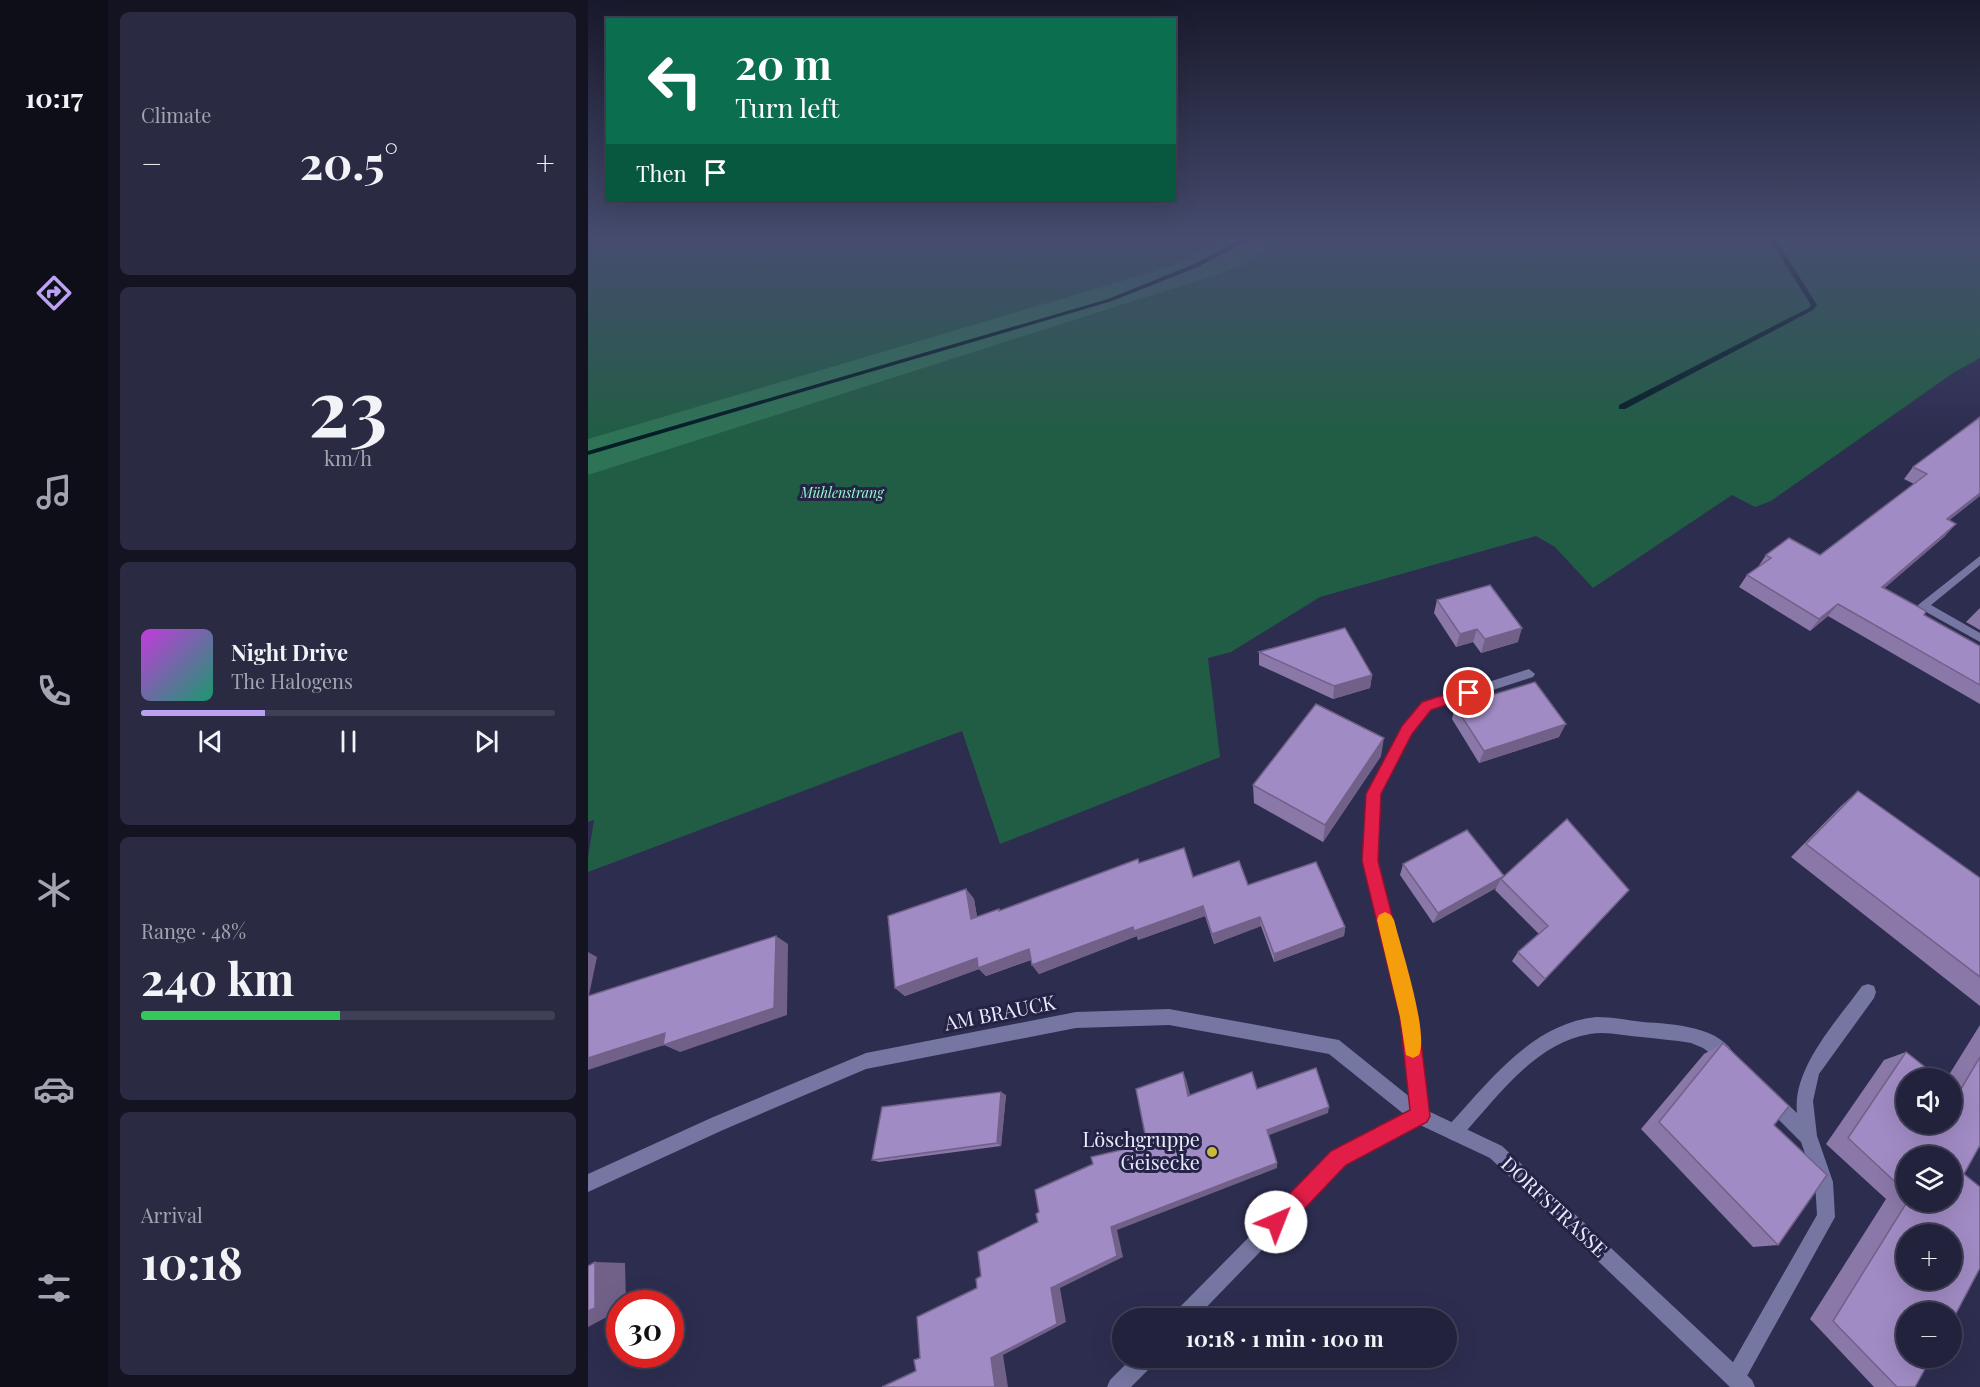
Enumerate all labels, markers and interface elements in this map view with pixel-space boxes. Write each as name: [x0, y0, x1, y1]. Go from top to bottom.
text: 20 m: [735, 35, 832, 91]
icon: left: [636, 42, 714, 120]
text: 10:17: [25, 79, 83, 115]
text: Turn left: [735, 89, 839, 125]
text: Climate: [141, 101, 211, 128]
text: 20.5°: [300, 131, 398, 191]
text: −: [141, 140, 162, 184]
text: +: [536, 140, 555, 184]
icon: arrive: [699, 156, 732, 189]
text: Then: [636, 158, 687, 188]
icon: directions: [33, 272, 75, 314]
text: 23: [309, 353, 387, 457]
text: km/h: [324, 444, 372, 471]
icon: music: [33, 471, 75, 513]
park label: Mühlenstrang: [800, 483, 885, 502]
text: Night Drive: [231, 637, 348, 667]
text: The Halogens: [231, 667, 353, 694]
pin: [1443, 667, 1494, 718]
icon: phone: [33, 670, 75, 712]
icon: arrive: [1452, 676, 1485, 709]
icon: previous: [194, 725, 227, 758]
icon: pause: [332, 725, 365, 758]
icon: next: [470, 725, 503, 758]
icon: climate: [33, 869, 75, 911]
text: Range · 48%: [141, 917, 246, 944]
text: 240 km: [141, 947, 294, 1007]
street label: AM BRAUCK: [941, 987, 1059, 1036]
icon: car: [33, 1068, 75, 1110]
map controls: [1896, 1068, 1962, 1368]
button: sound: [1896, 1068, 1962, 1134]
place label: Löschgruppe Geisecke: [1083, 1125, 1200, 1175]
marker: Löschgruppe Geisecke: [1205, 1145, 1219, 1159]
button: layers: [1896, 1146, 1962, 1212]
street label: DORFSTRASSE: [1496, 1150, 1614, 1262]
position arrow: [1244, 1190, 1308, 1254]
text: Arrival: [141, 1201, 203, 1228]
button: +: [1896, 1224, 1962, 1290]
text: 10:18: [141, 1231, 243, 1291]
icon: filters: [33, 1267, 75, 1309]
speed limit sign: 30: [606, 1290, 684, 1368]
button: −: [1896, 1302, 1962, 1368]
text: 10:18 · 1 min · 100 m: [1185, 1323, 1384, 1353]

